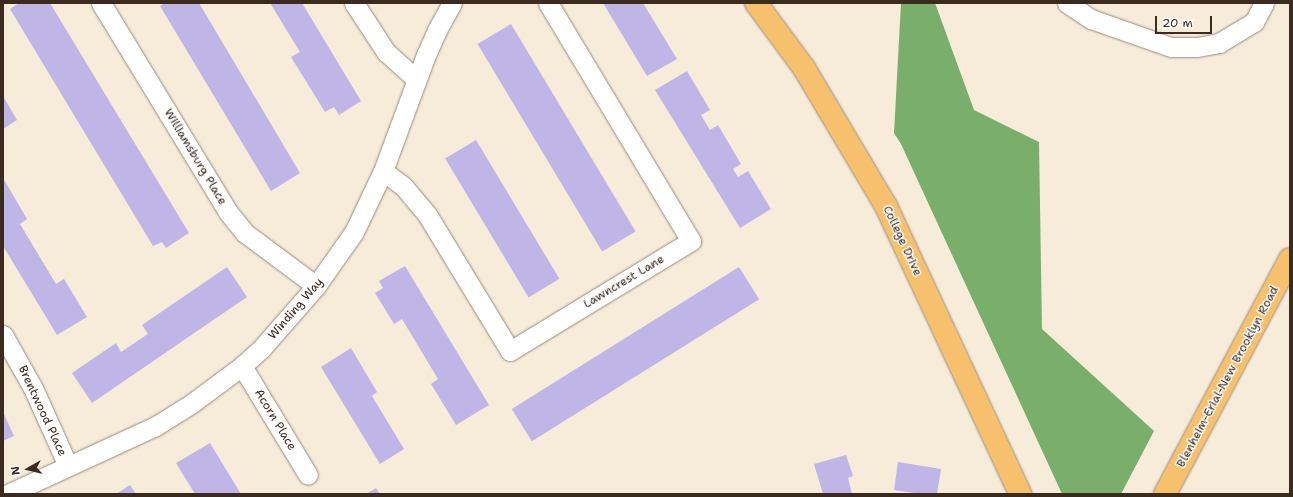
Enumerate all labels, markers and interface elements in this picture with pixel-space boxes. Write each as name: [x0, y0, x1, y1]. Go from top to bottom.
scale bar: [1157, 8, 1214, 34]
text: 20 m: [1162, 15, 1193, 31]
street label: Williamsburg Place: [161, 106, 229, 208]
street label: College Drive: [879, 204, 925, 278]
street label: Lawncrest Lane: [581, 252, 667, 312]
street label: Winding Way: [265, 275, 327, 343]
street label: Blenheim-Erial-New Brooklyn Road: [1174, 284, 1282, 470]
street label: Brentwood Place: [15, 363, 69, 459]
street label: Acorn Place: [251, 387, 299, 453]
north arrow: [8, 449, 48, 489]
text: N: [8, 465, 24, 476]

